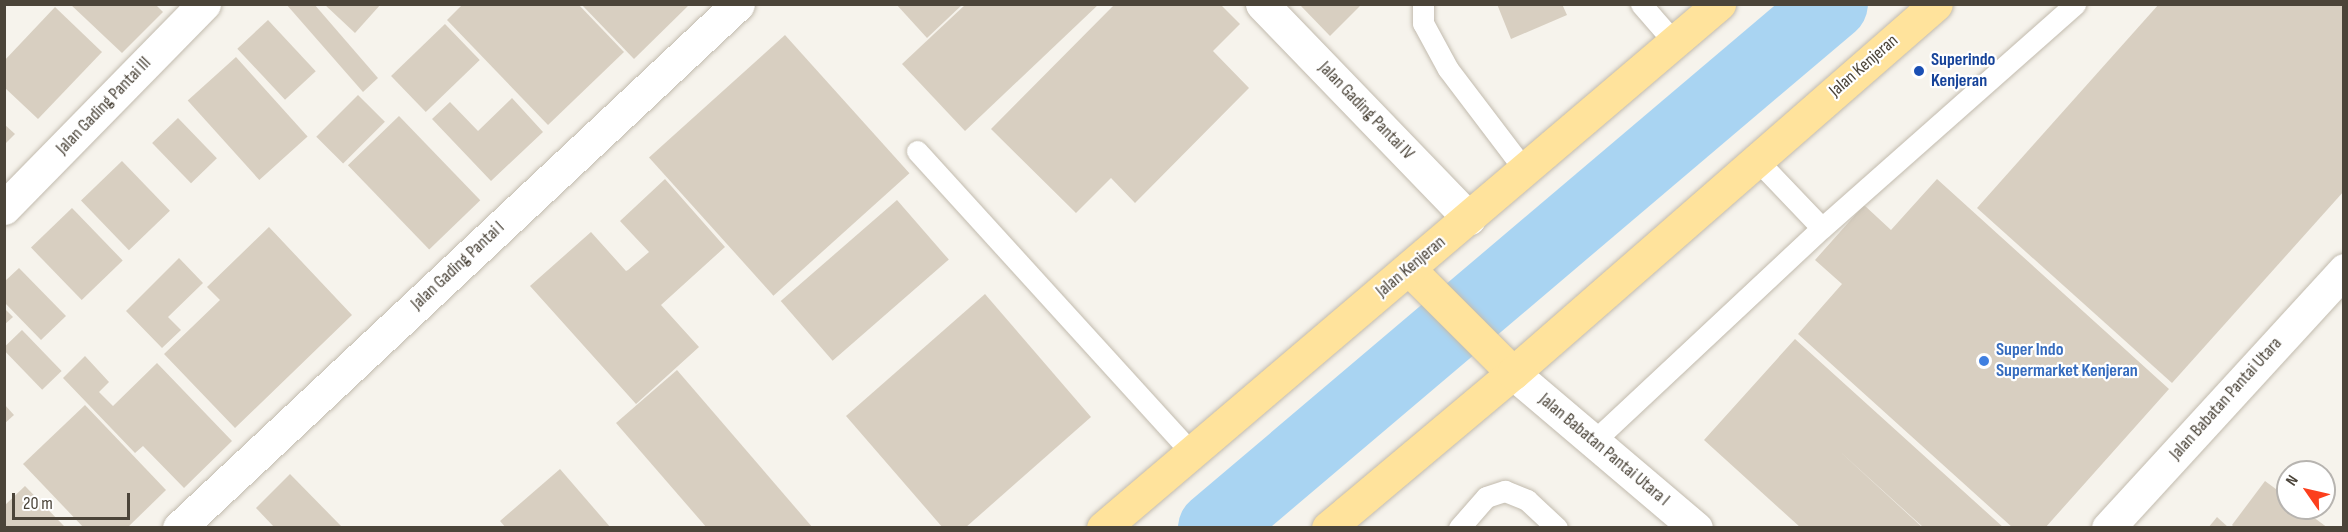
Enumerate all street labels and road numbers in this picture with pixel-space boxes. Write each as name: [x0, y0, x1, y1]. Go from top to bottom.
street label: Jalan Kenjeran: [1825, 30, 1903, 102]
street label: Jalan Gading Pantai III: [52, 53, 156, 159]
street label: Jalan Gading Pantai IV: [1314, 57, 1418, 165]
street label: Jalan Gading Pantai I: [407, 217, 509, 315]
street label: Jalan Kenjeran: [1372, 232, 1450, 302]
street label: Jalan Babatan Pantai Utara: [2165, 333, 2287, 465]
street label: Jalan Babatan Pantai Utara I: [1534, 389, 1674, 511]

